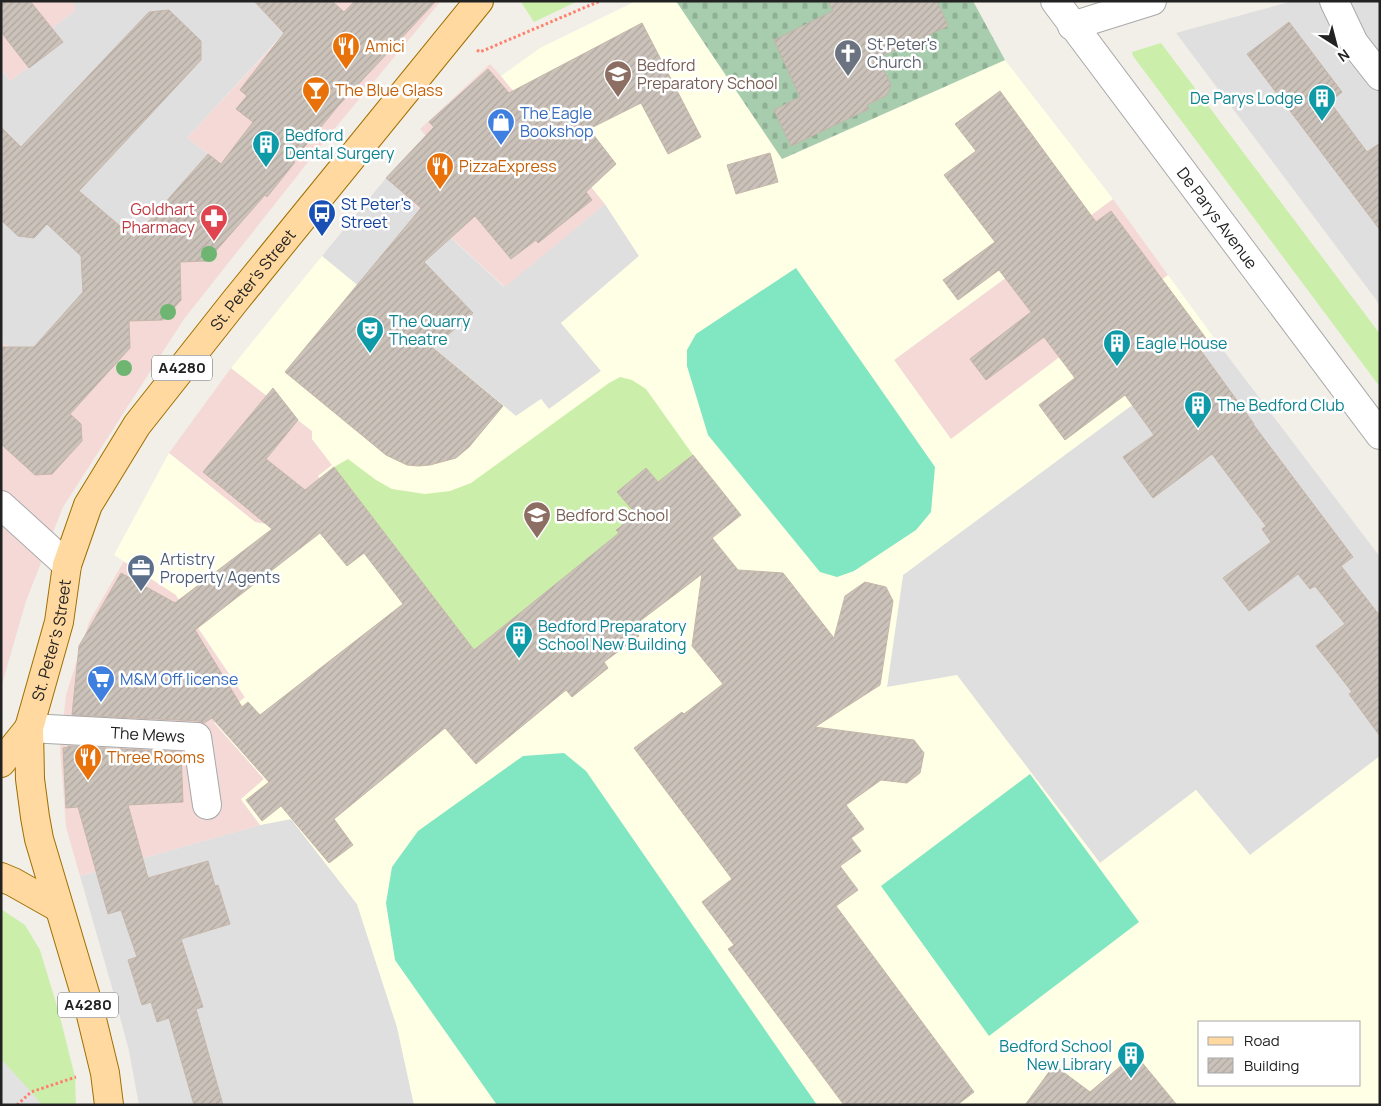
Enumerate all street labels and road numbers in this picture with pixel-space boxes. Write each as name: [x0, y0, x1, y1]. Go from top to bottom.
street label: De Parys Avenue: [1172, 162, 1263, 273]
street label: St. Peter's Street: [205, 224, 300, 335]
road number: A4280: [152, 356, 212, 380]
street label: St. Peter's Street: [26, 578, 76, 704]
street label: The Mews: [110, 721, 186, 747]
road number: A4280: [58, 992, 118, 1018]

